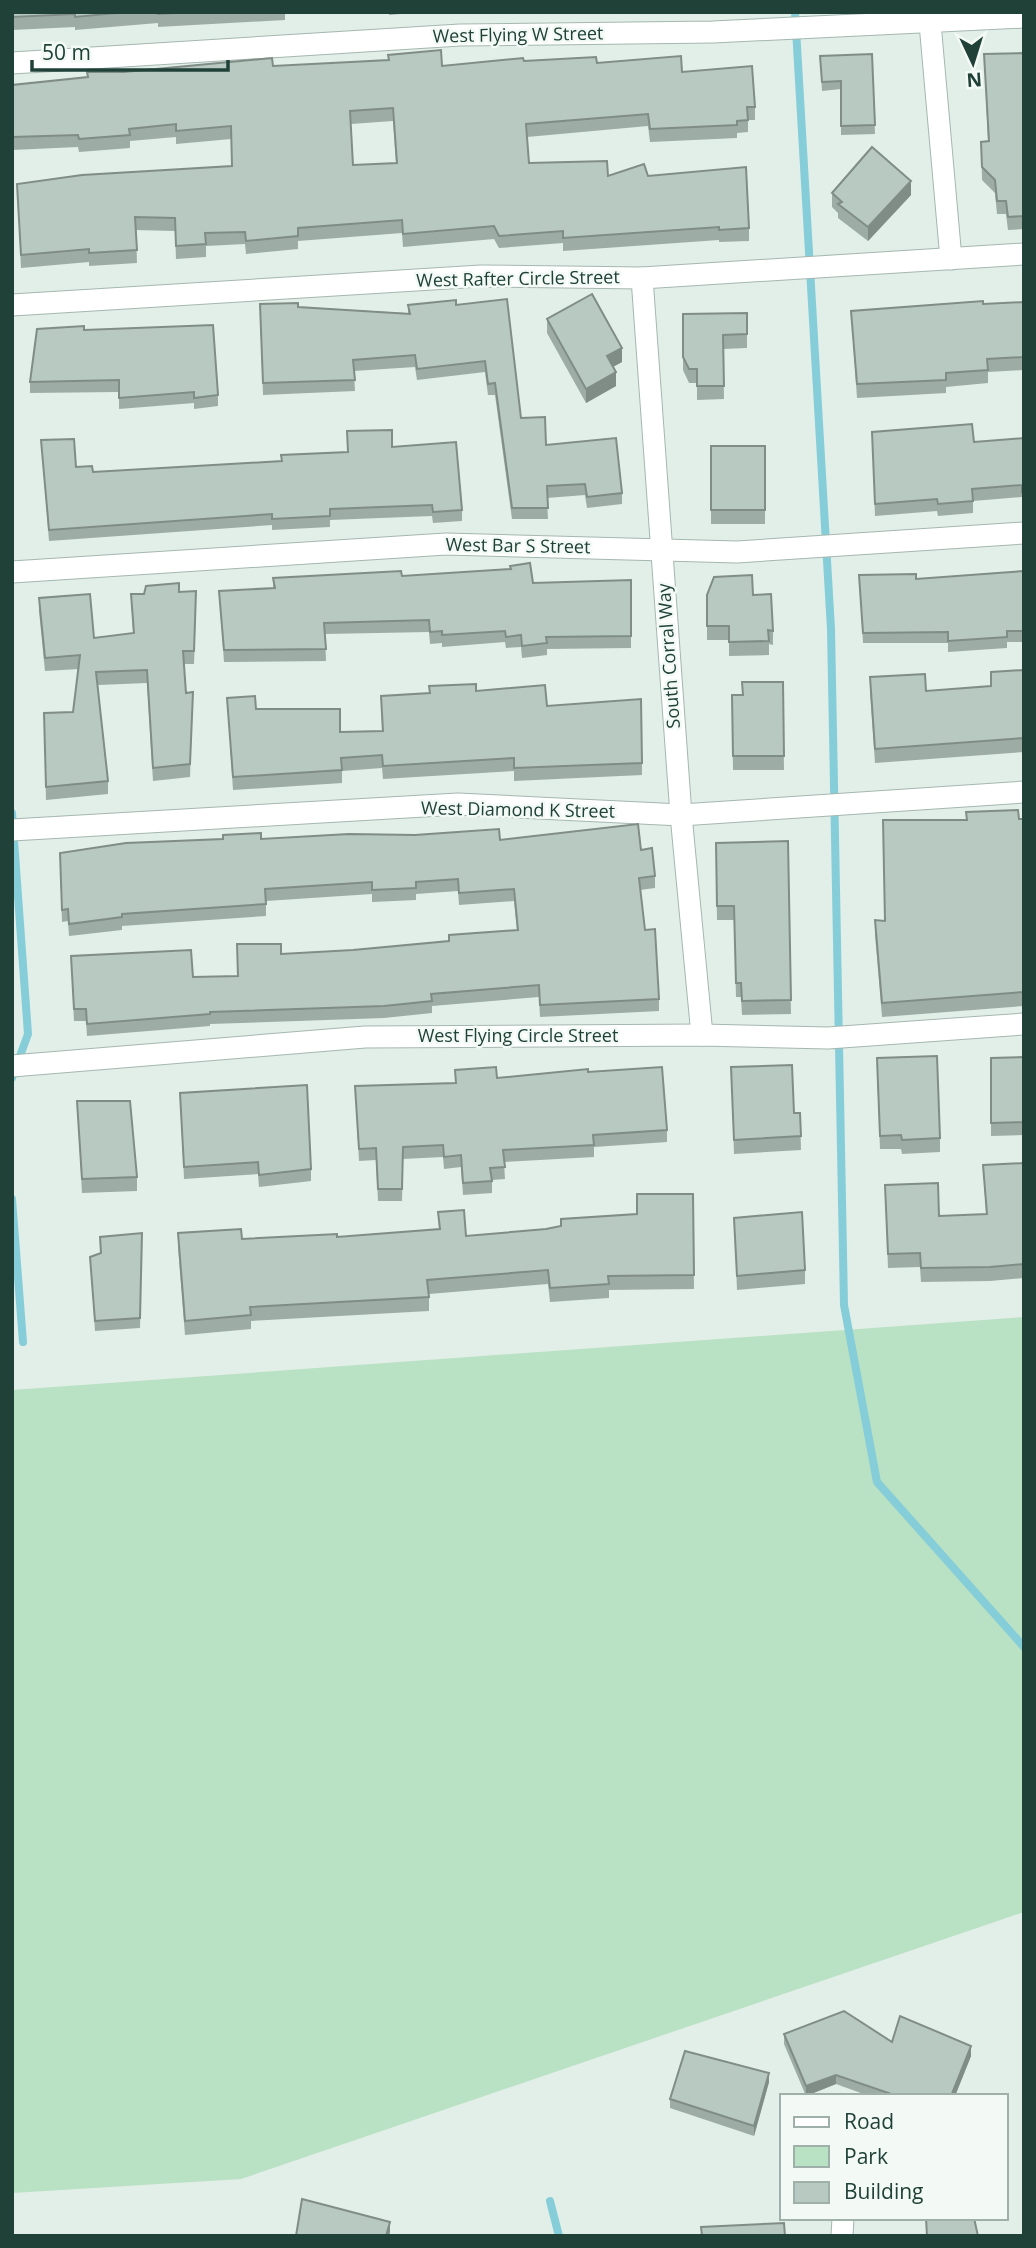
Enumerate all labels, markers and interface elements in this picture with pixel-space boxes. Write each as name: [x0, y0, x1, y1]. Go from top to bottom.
street label: West Flying W Street: [432, 21, 604, 47]
scale bar: [32, 28, 228, 72]
north arrow: [938, 28, 1008, 98]
text: 50 m: [42, 38, 91, 66]
text: N: [966, 66, 983, 93]
street label: West Rafter Circle Street: [416, 264, 620, 292]
street label: West Bar S Street: [445, 532, 591, 558]
street label: South Corral Way: [651, 582, 685, 730]
street label: West Diamond K Street: [421, 795, 615, 823]
street label: West Flying Circle Street: [418, 1023, 618, 1047]
legend: [780, 2094, 1008, 2220]
text: Road: [844, 2107, 894, 2135]
text: Park: [844, 2142, 888, 2170]
text: Building: [844, 2177, 923, 2205]

